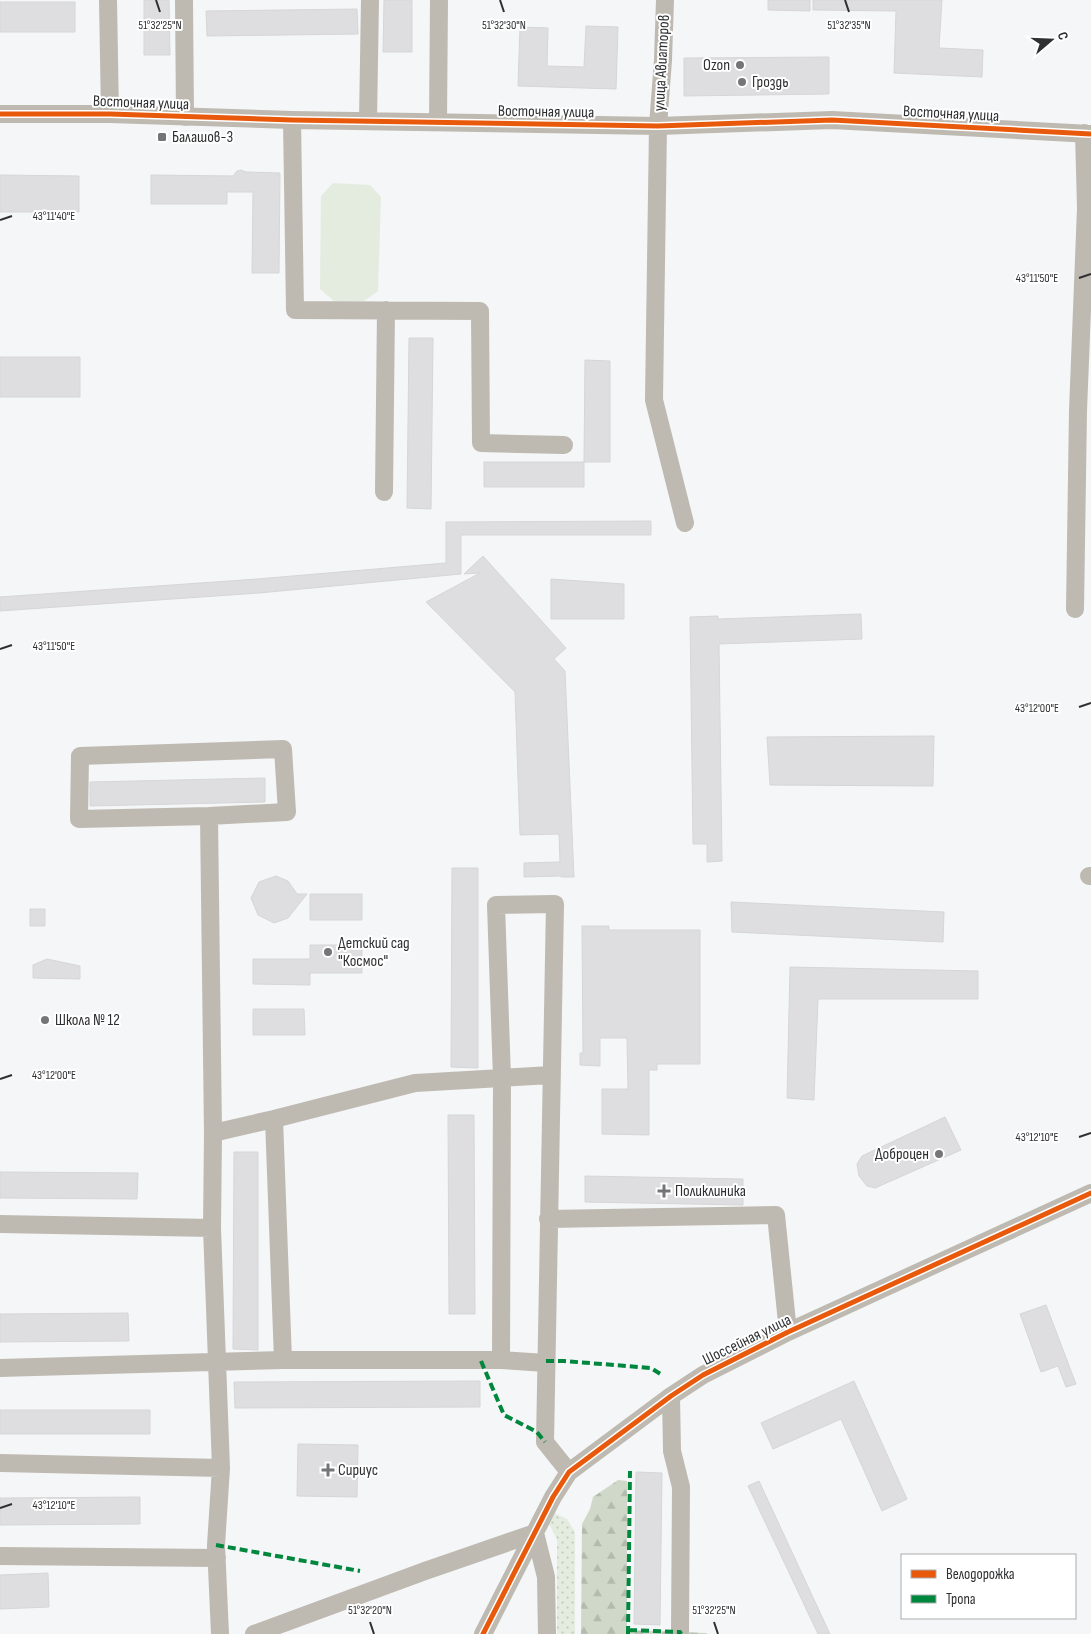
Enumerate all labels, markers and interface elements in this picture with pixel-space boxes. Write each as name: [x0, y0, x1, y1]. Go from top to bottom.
street label: улица Авиаторов: [650, 14, 674, 112]
north arrow: [1026, 15, 1076, 65]
text: 51°32'25"N: [138, 18, 182, 33]
text: 51°32'30"N: [482, 18, 526, 33]
text: 51°32'35"N: [827, 18, 871, 33]
text: С: [1054, 30, 1072, 42]
place label: Ozon: [703, 56, 730, 75]
marker: Ozon: [734, 59, 746, 71]
place label: Гроздь: [752, 73, 789, 92]
marker: Гроздь: [736, 76, 748, 88]
street label: Восточная улица: [93, 92, 189, 114]
street label: Восточная улица: [498, 102, 594, 122]
street label: Восточная улица: [902, 102, 1000, 126]
place label: Балашов-3: [172, 128, 233, 147]
marker: Балашов-3: [156, 131, 168, 143]
text: 43°11'40"E: [33, 209, 75, 224]
text: 43°11'50"E: [1016, 271, 1058, 286]
text: 43°11'50"E: [33, 639, 75, 654]
text: 43°12'00"E: [1015, 701, 1059, 716]
place label: Детский сад "Космос": [338, 934, 410, 971]
marker: Детский сад "Космос": [322, 946, 334, 958]
place label: Школа № 12: [55, 1011, 120, 1030]
marker: Школа № 12: [39, 1014, 51, 1026]
text: 43°12'00"E: [32, 1068, 76, 1083]
text: 43°12'10"E: [1016, 1130, 1058, 1145]
place label: Доброцен: [875, 1145, 929, 1164]
marker: Доброцен: [933, 1148, 945, 1160]
place label: Поликлиника: [675, 1182, 746, 1201]
marker: Поликлиника: [657, 1184, 671, 1198]
street label: Шоссейная улица: [700, 1310, 794, 1370]
place label: Сириус: [338, 1461, 378, 1480]
marker: Сириус: [322, 1464, 334, 1476]
text: 43°12'10"E: [33, 1498, 75, 1513]
legend: [901, 1554, 1076, 1619]
text: Велодорожка: [946, 1565, 1015, 1584]
text: Тропа: [946, 1590, 976, 1609]
text: 51°32'20"N: [348, 1603, 392, 1618]
text: 51°32'25"N: [692, 1603, 736, 1618]

